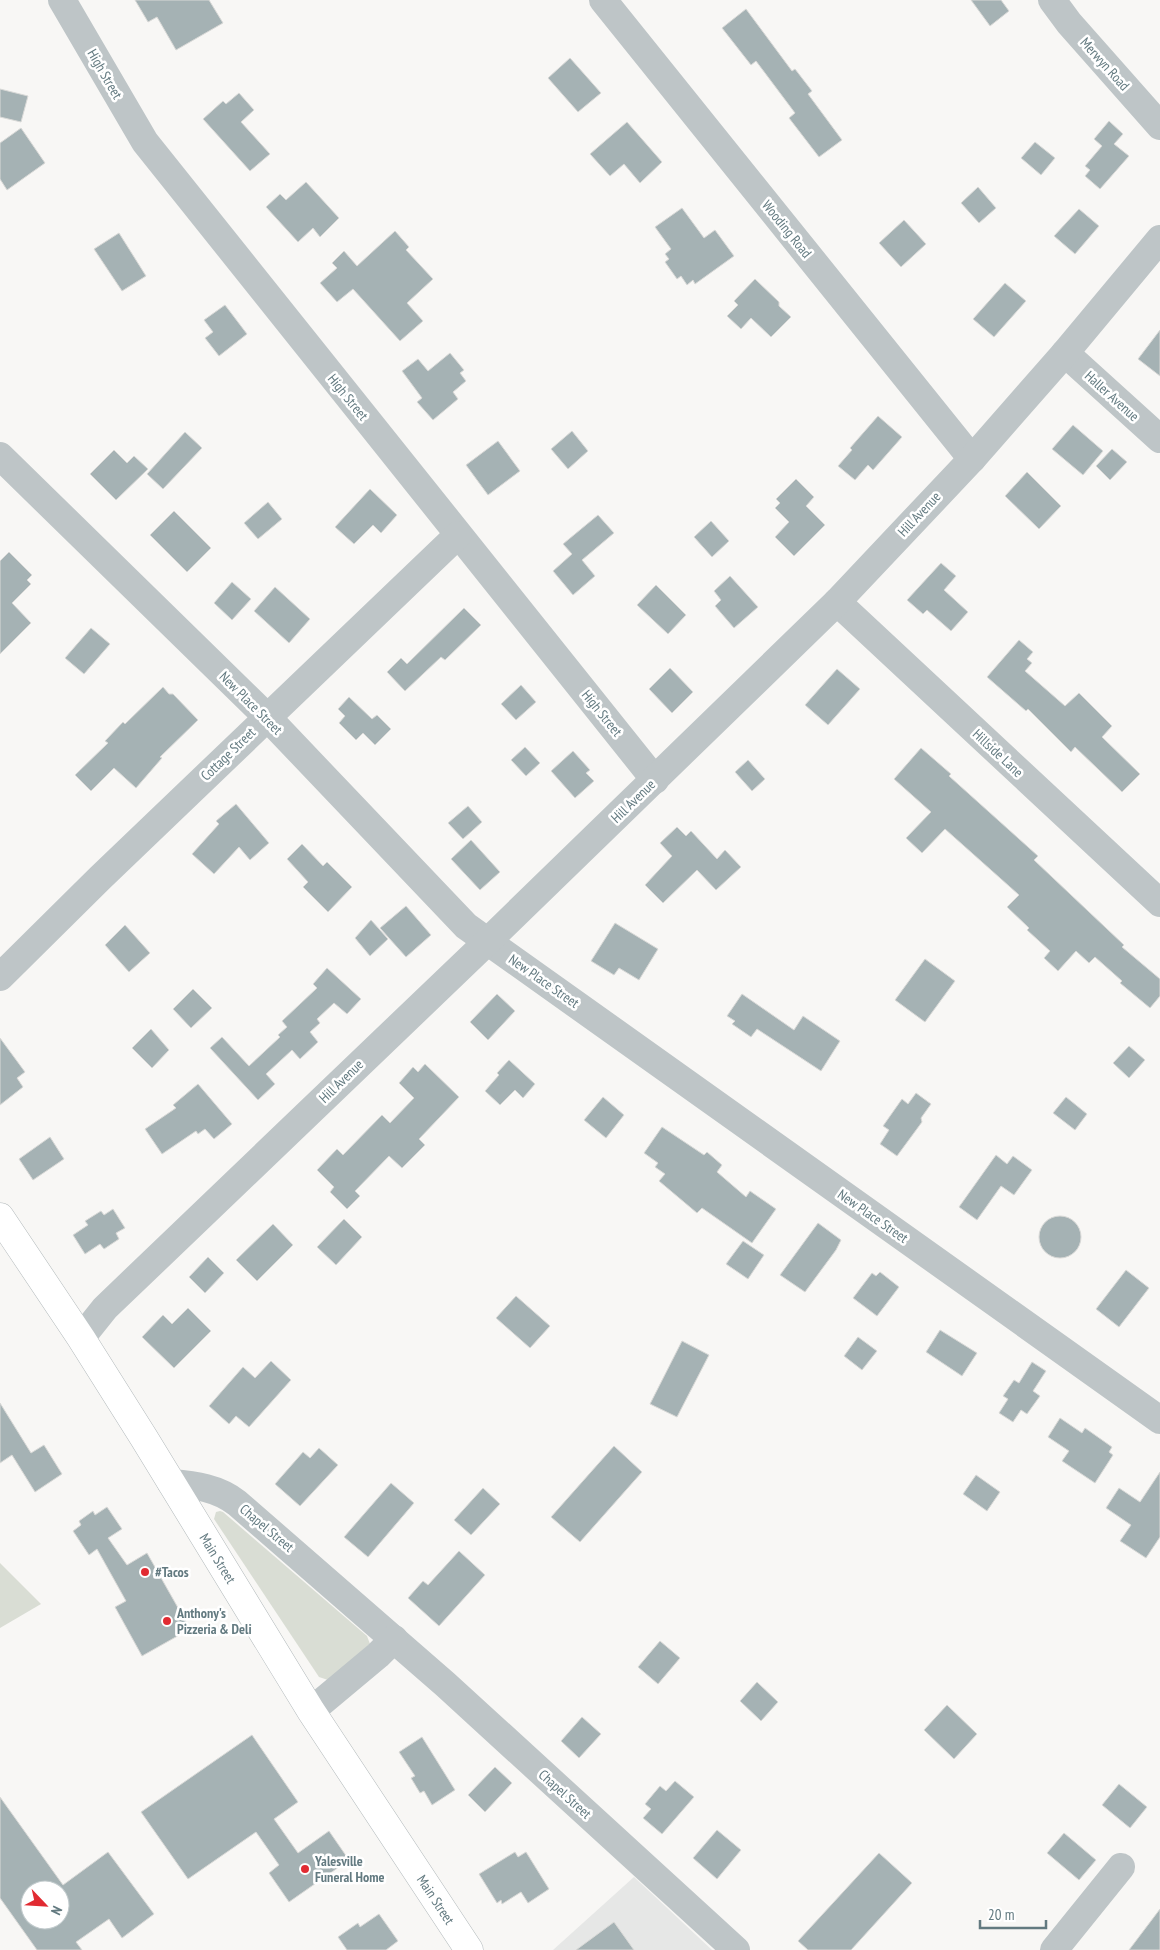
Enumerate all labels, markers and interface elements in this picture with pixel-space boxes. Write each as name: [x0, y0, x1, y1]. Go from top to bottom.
street label: Merwyn Road: [1077, 34, 1133, 94]
street label: High Street: [84, 46, 127, 102]
street label: Wooding Road: [758, 196, 816, 262]
street label: Haller Avenue: [1081, 367, 1143, 425]
street label: High Street: [324, 370, 372, 424]
street label: Hill Avenue: [894, 488, 945, 540]
street label: New Place Street: [216, 668, 286, 738]
street label: High Street: [578, 686, 626, 740]
street label: Cottage Street: [197, 723, 259, 784]
street label: Hillside Lane: [969, 725, 1027, 781]
street label: Hill Avenue: [607, 775, 659, 827]
street label: New Place Street: [505, 950, 583, 1012]
street label: Hill Avenue: [315, 1055, 367, 1107]
street label: New Place Street: [834, 1185, 912, 1247]
street label: Chapel Street: [236, 1500, 298, 1556]
street label: Main Street: [195, 1530, 240, 1587]
place label: #Tacos: [155, 1563, 189, 1581]
marker: #Tacos: [139, 1566, 151, 1578]
place label: Anthony's Pizzeria & Deli: [176, 1604, 252, 1638]
marker: Anthony's Pizzeria & Deli: [161, 1615, 173, 1627]
street label: Chapel Street: [535, 1765, 595, 1823]
place label: Yalesville Funeral Home: [314, 1852, 385, 1886]
marker: Yalesville Funeral Home: [299, 1863, 311, 1875]
street label: Main Street: [413, 1871, 459, 1928]
north arrow: [20, 1880, 70, 1930]
scale bar: [980, 1898, 1046, 1930]
text: N: [47, 1903, 67, 1918]
text: 20 m: [988, 1905, 1014, 1924]

